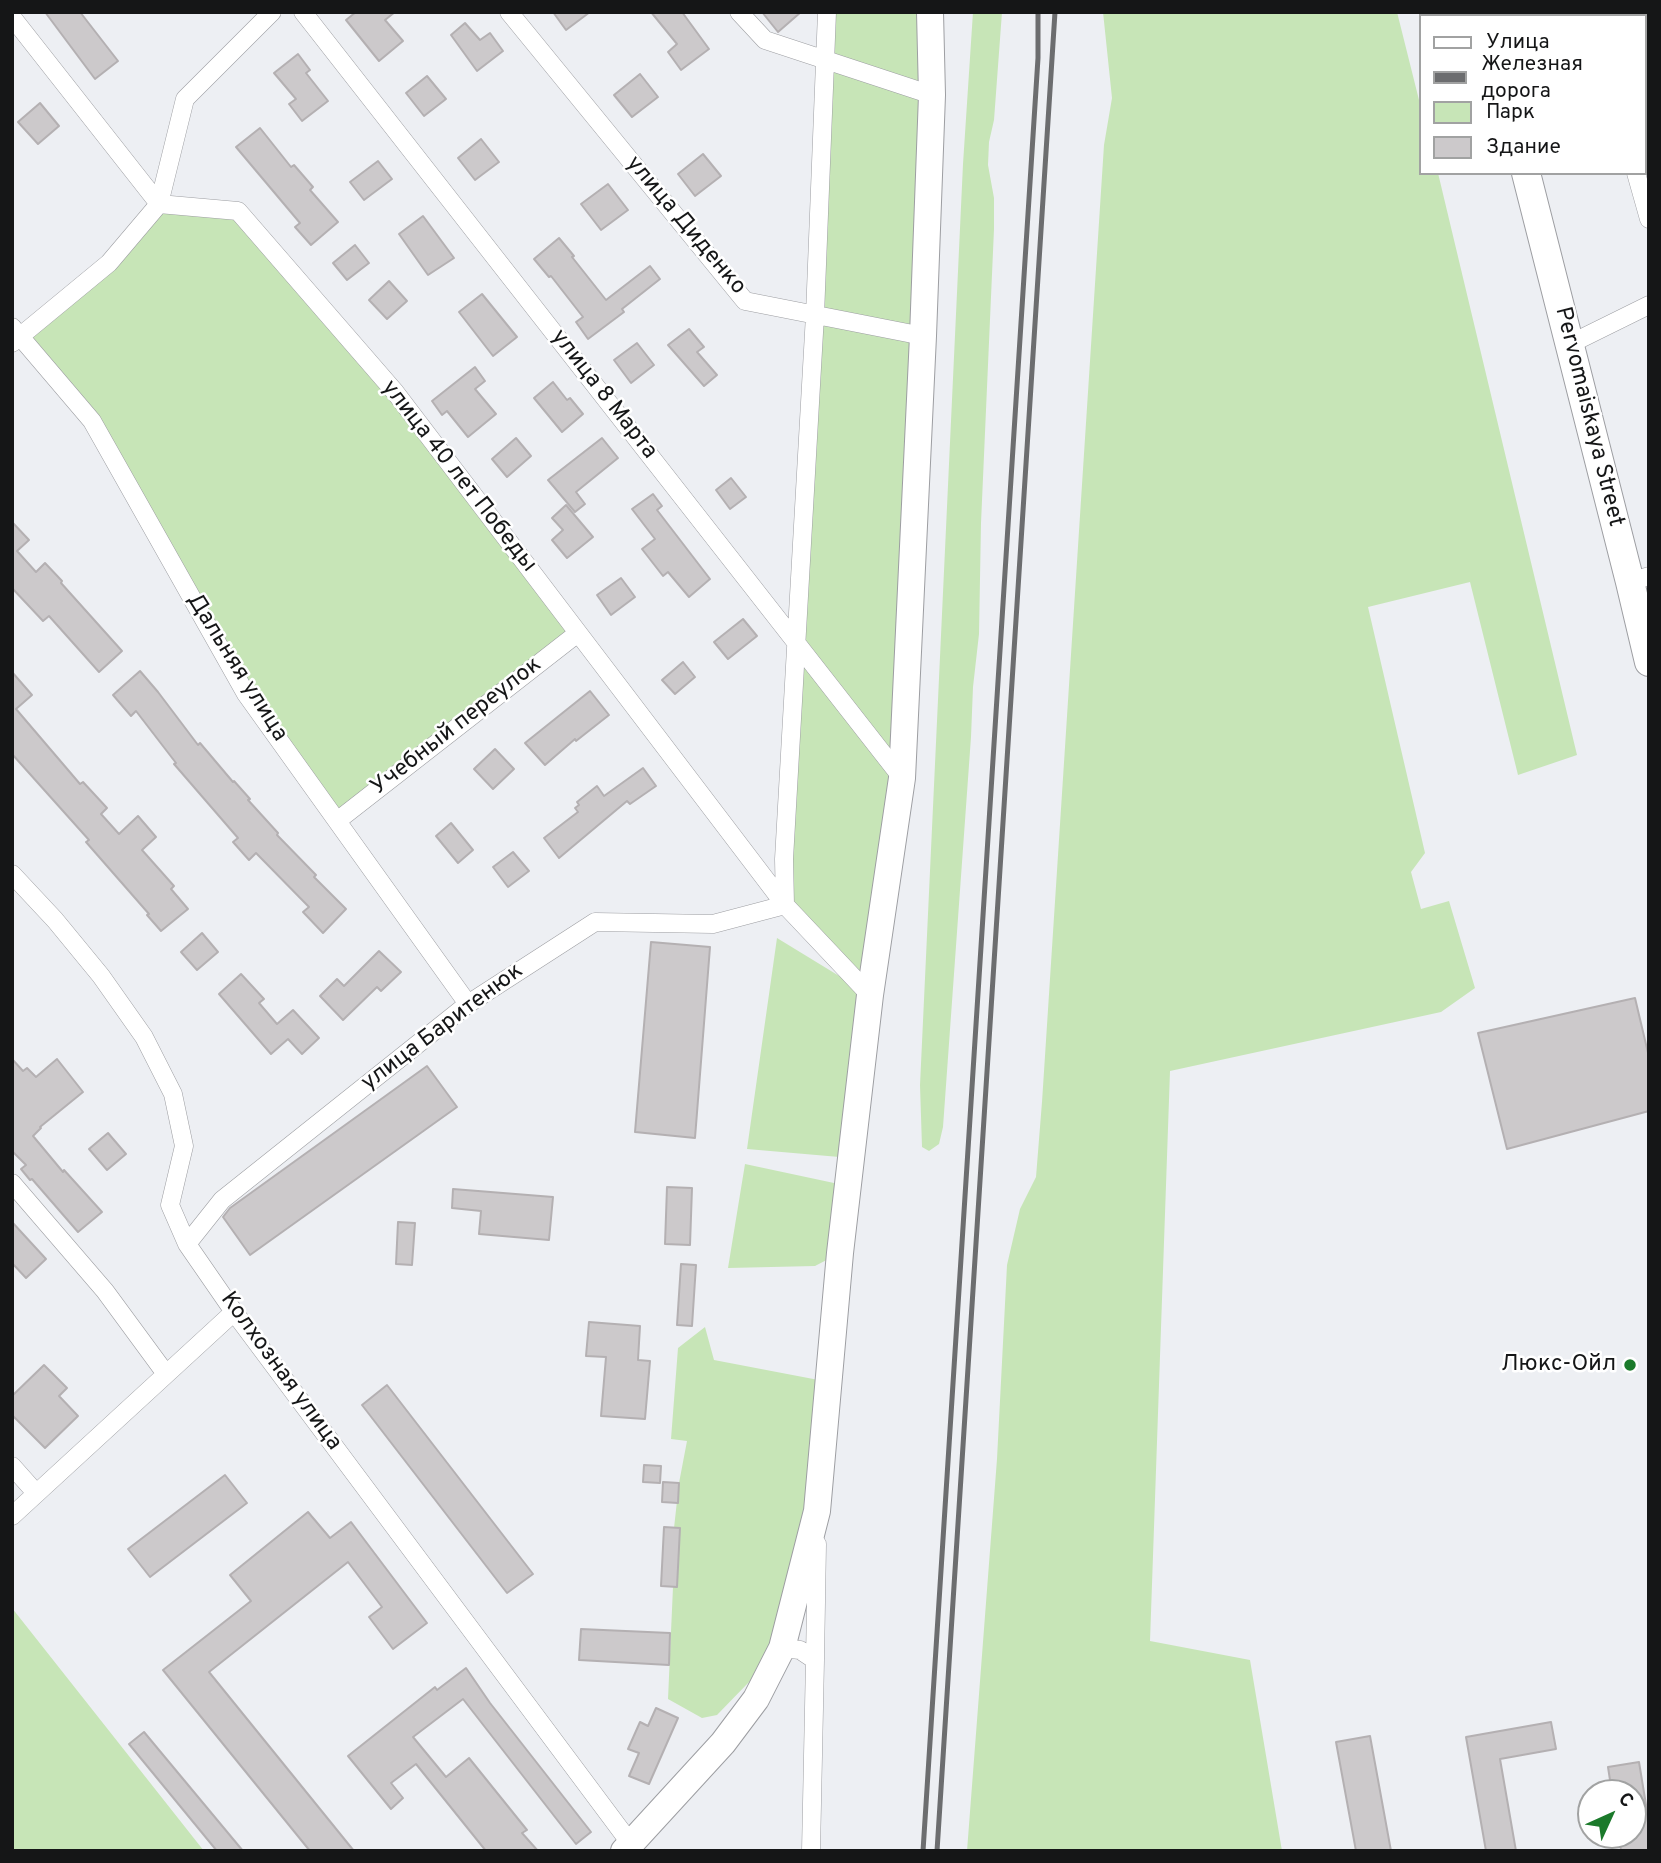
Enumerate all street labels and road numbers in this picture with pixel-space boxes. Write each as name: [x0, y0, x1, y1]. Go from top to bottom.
street label: улица Диденко: [619, 151, 751, 301]
street label: Pervomaiskaya Street: [1547, 304, 1629, 530]
street label: улица 8 Марта: [544, 325, 662, 465]
street label: улица 40 лет Победы: [374, 375, 542, 579]
street label: Дальняя улица: [179, 589, 293, 747]
street label: Учебный переулок: [366, 652, 548, 802]
street label: улица Баритенюк: [357, 958, 529, 1098]
street label: Колхозная улица: [213, 1287, 347, 1457]

